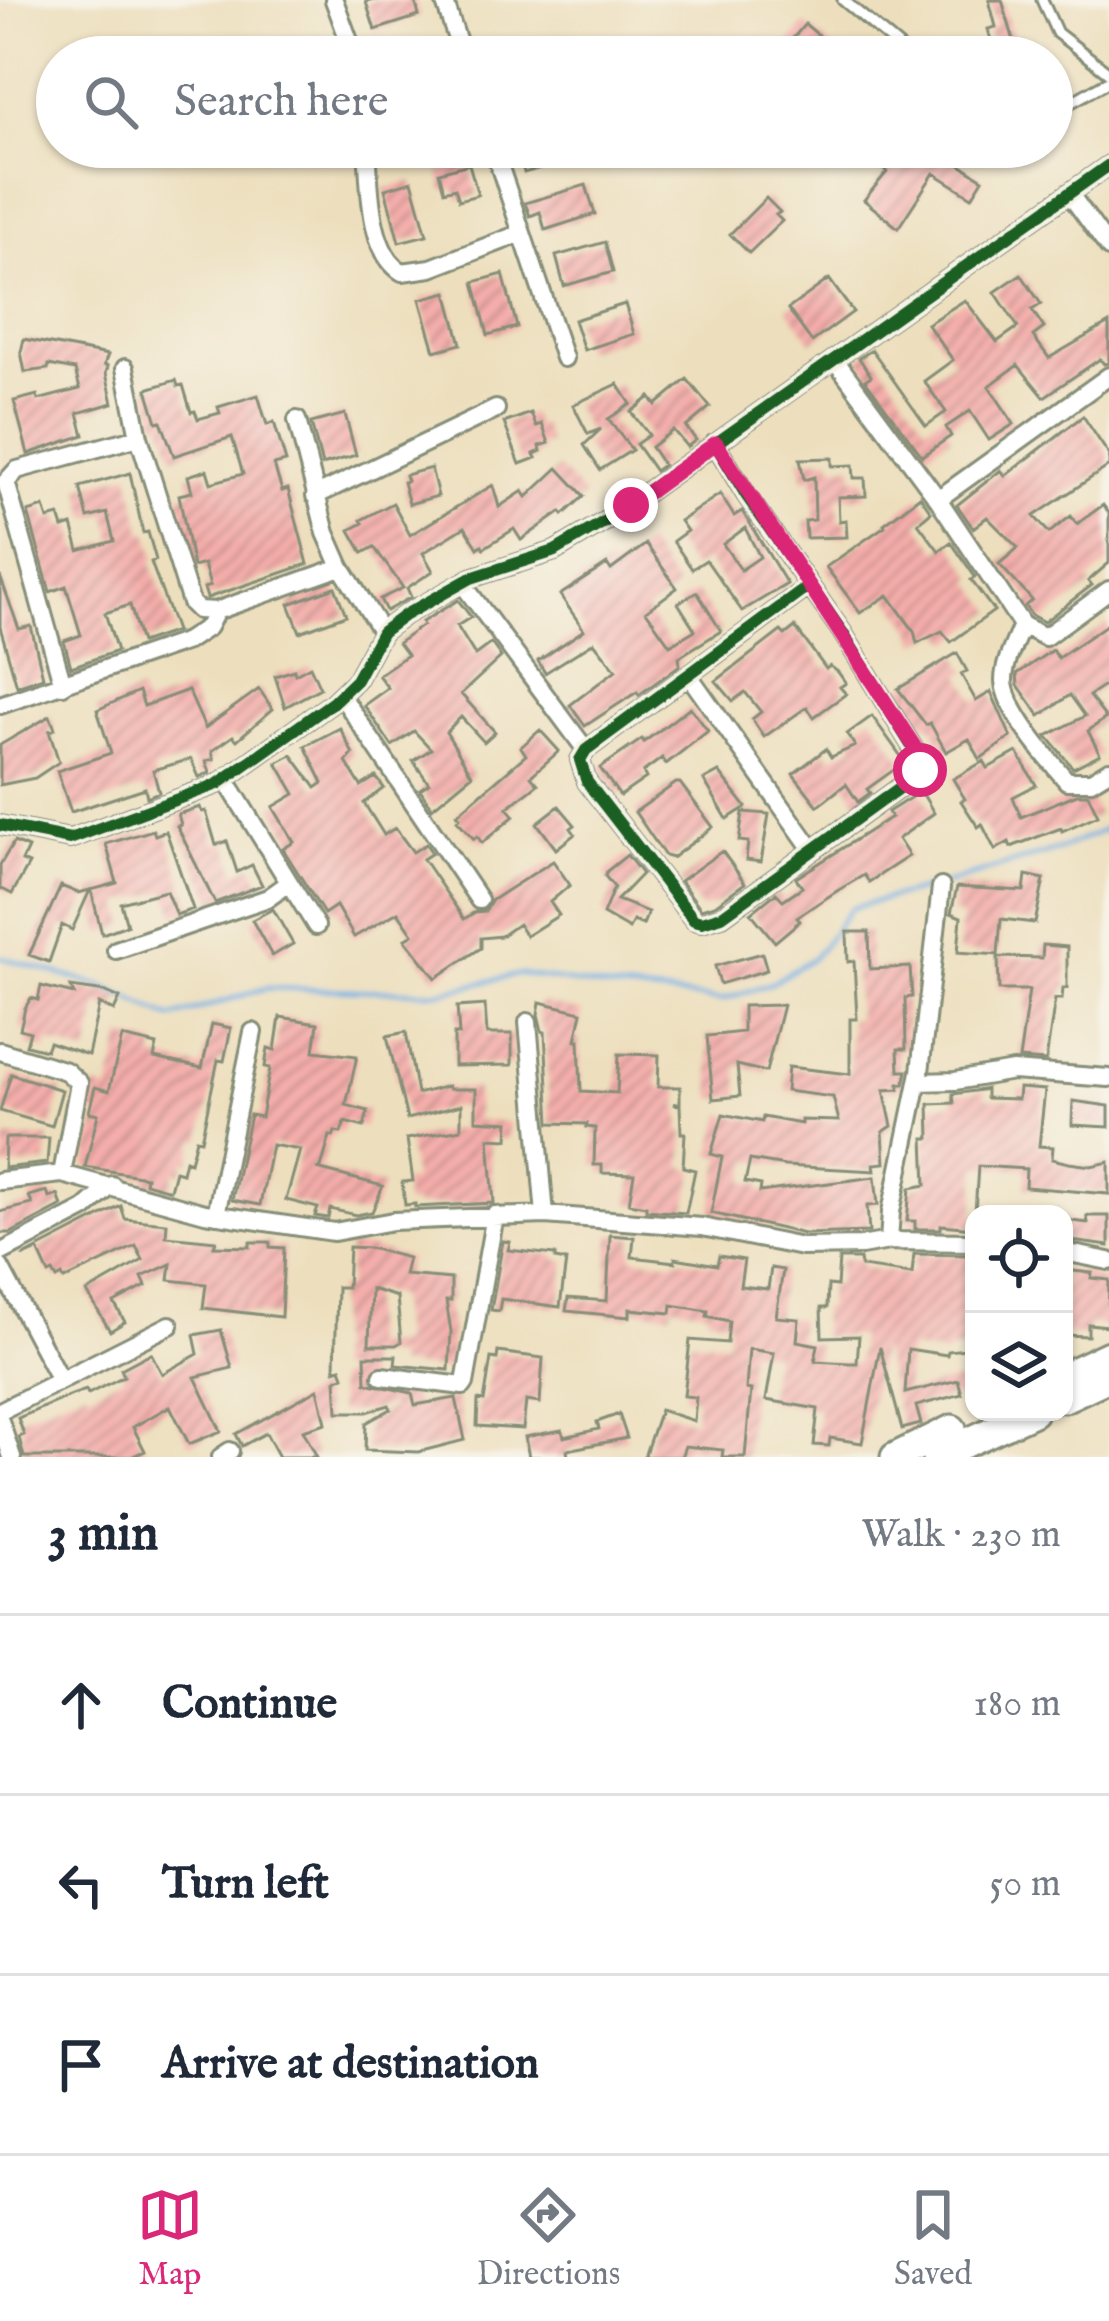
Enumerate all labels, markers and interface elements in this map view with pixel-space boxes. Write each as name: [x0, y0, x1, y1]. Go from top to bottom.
search box: [36, 36, 1073, 168]
icon: search: [78, 69, 144, 135]
text: Search here: [174, 74, 388, 131]
route end: [604, 478, 658, 532]
route start: [893, 743, 947, 797]
map controls: [965, 1205, 1073, 1421]
button: locate: [965, 1205, 1073, 1313]
button: layers: [965, 1313, 1073, 1421]
text: 3 min: [48, 1503, 158, 1568]
text: Walk · 230 m: [862, 1511, 1061, 1560]
icon: ahead: [48, 1672, 114, 1738]
text: Continue: [162, 1676, 337, 1733]
text: 180 m: [973, 1680, 1061, 1729]
icon: left: [48, 1852, 114, 1918]
text: Turn left: [162, 1856, 329, 1913]
text: 50 m: [989, 1860, 1061, 1909]
icon: arrive: [48, 2032, 114, 2098]
text: Arrive at destination: [162, 2036, 539, 2093]
tab: Map: [137, 2182, 203, 2296]
tab: Directions: [477, 2182, 620, 2296]
tab: Saved: [894, 2182, 972, 2296]

